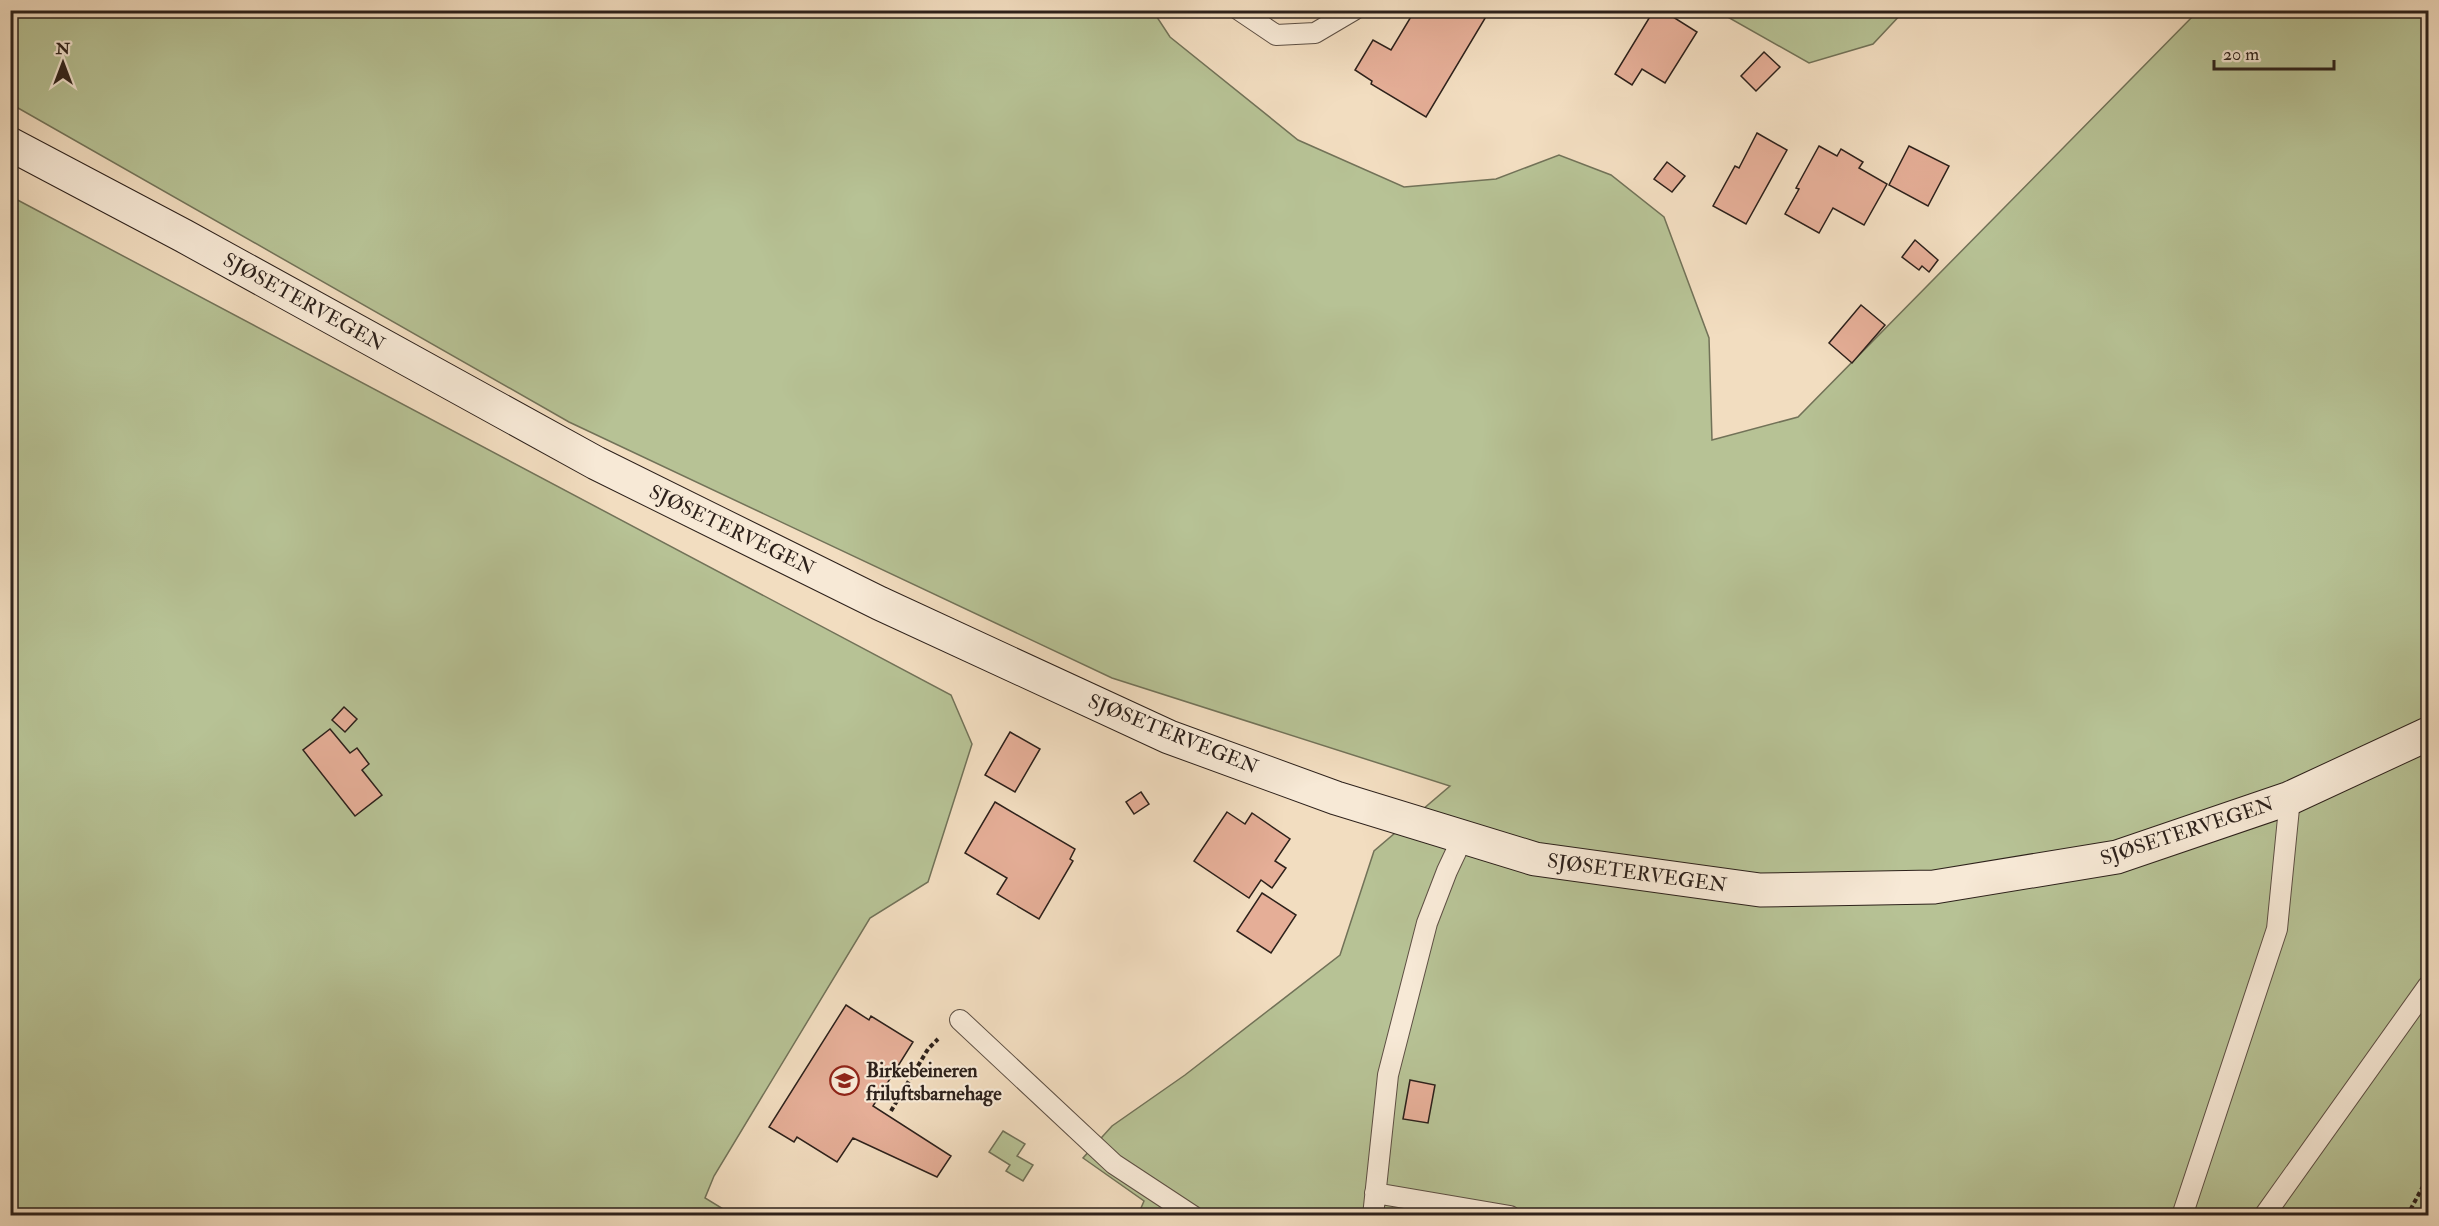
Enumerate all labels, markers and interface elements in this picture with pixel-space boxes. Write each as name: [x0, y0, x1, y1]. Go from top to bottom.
north arrow: [33, 33, 93, 93]
scale bar: [2214, 33, 2334, 71]
text: N: [55, 39, 71, 59]
text: 20 m: [2223, 43, 2259, 66]
street label: SJØSETERVEGEN: [219, 247, 389, 357]
street label: SJØSETERVEGEN: [645, 479, 819, 581]
street label: SJØSETERVEGEN: [1084, 688, 1262, 780]
street label: SJØSETERVEGEN: [2097, 791, 2277, 871]
street label: SJØSETERVEGEN: [1546, 848, 1728, 898]
place label: Birkebeineren friluftsbarnehage: [866, 1058, 1002, 1107]
school or university icon: Birkebeineren friluftsbarnehage: [829, 1065, 861, 1097]

